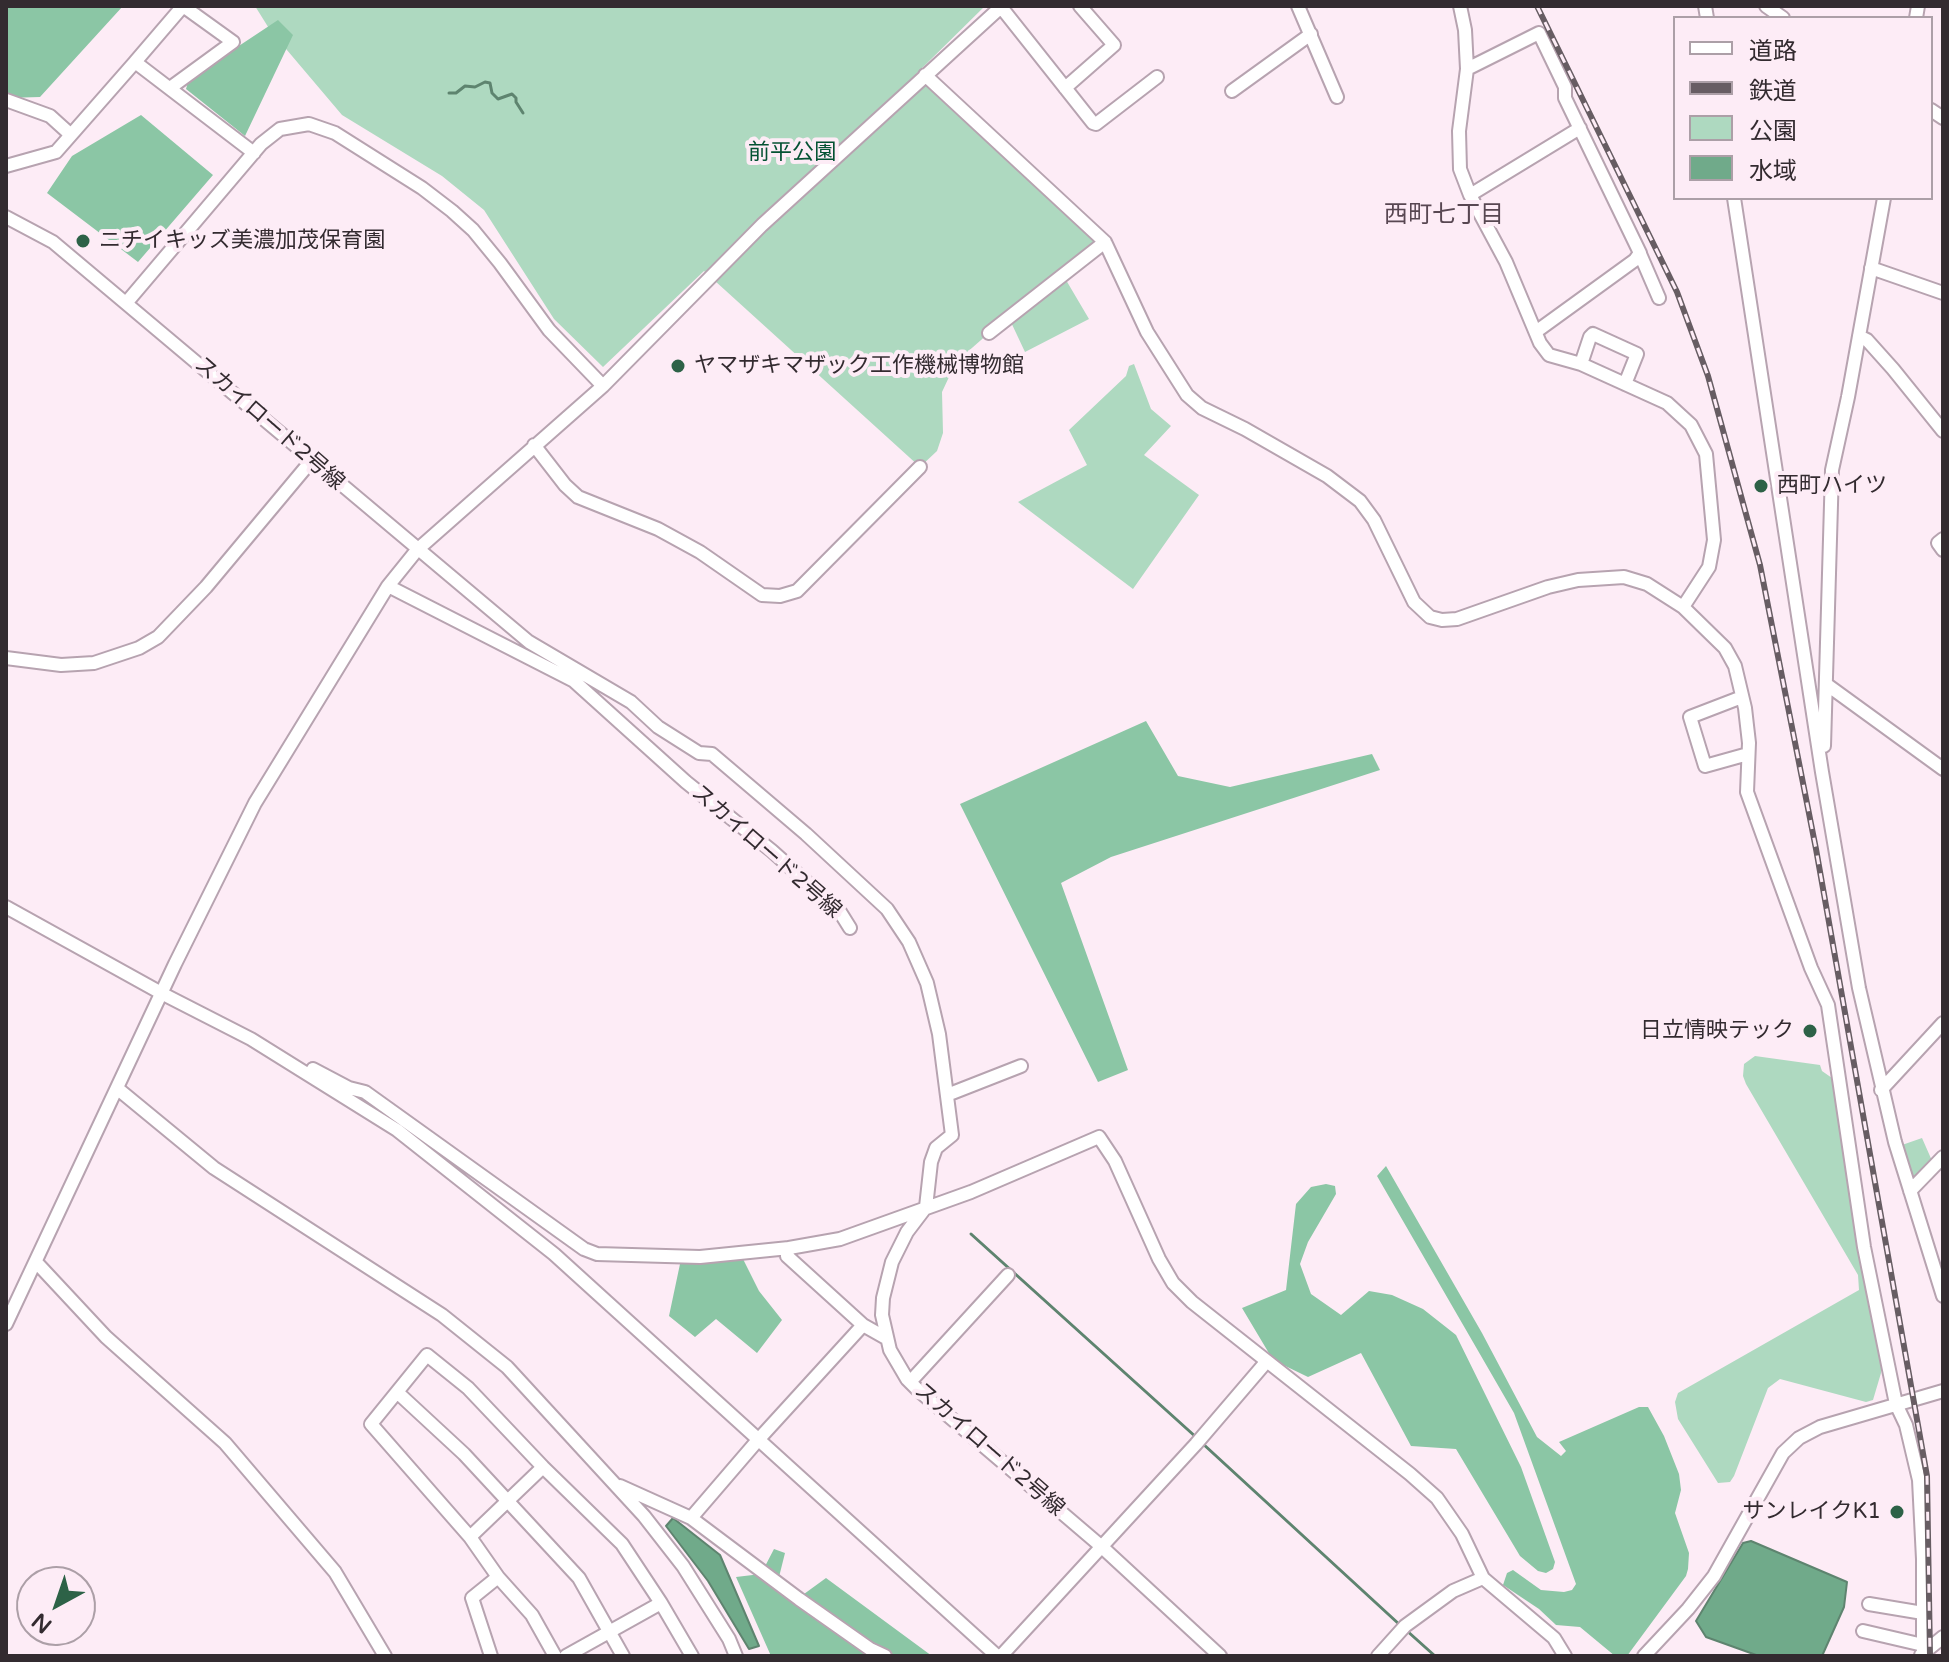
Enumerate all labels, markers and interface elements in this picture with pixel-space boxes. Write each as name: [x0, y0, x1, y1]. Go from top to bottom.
legend: [1673, 16, 1933, 200]
text: 道路: [1749, 37, 1797, 66]
text: 鉄道: [1749, 77, 1797, 106]
text: 公園: [1749, 117, 1797, 146]
park label: 前平公園: [748, 140, 836, 166]
text: 水域: [1749, 157, 1797, 186]
district label: 西町七丁目: [1384, 202, 1504, 230]
place label: ニチイキッズ美濃加茂保育園: [99, 228, 385, 254]
marker: ニチイキッズ美濃加茂保育園: [74, 232, 92, 250]
street label: スカイロード2号線: [189, 352, 349, 496]
place label: ヤマザキマザック工作機械博物館: [694, 353, 1024, 379]
marker: ヤマザキマザック工作機械博物館: [669, 357, 687, 375]
place label: 西町ハイツ: [1777, 473, 1887, 499]
marker: 西町ハイツ: [1752, 477, 1770, 495]
street label: スカイロード2号線: [686, 780, 846, 924]
place label: 日立情映テック: [1640, 1018, 1794, 1044]
marker: 日立情映テック: [1801, 1022, 1819, 1040]
street label: スカイロード2号線: [909, 1378, 1069, 1522]
place label: サンレイクK1: [1742, 1499, 1881, 1525]
marker: サンレイクK1: [1888, 1503, 1906, 1521]
north arrow: [16, 1566, 96, 1646]
text: N: [27, 1607, 57, 1638]

